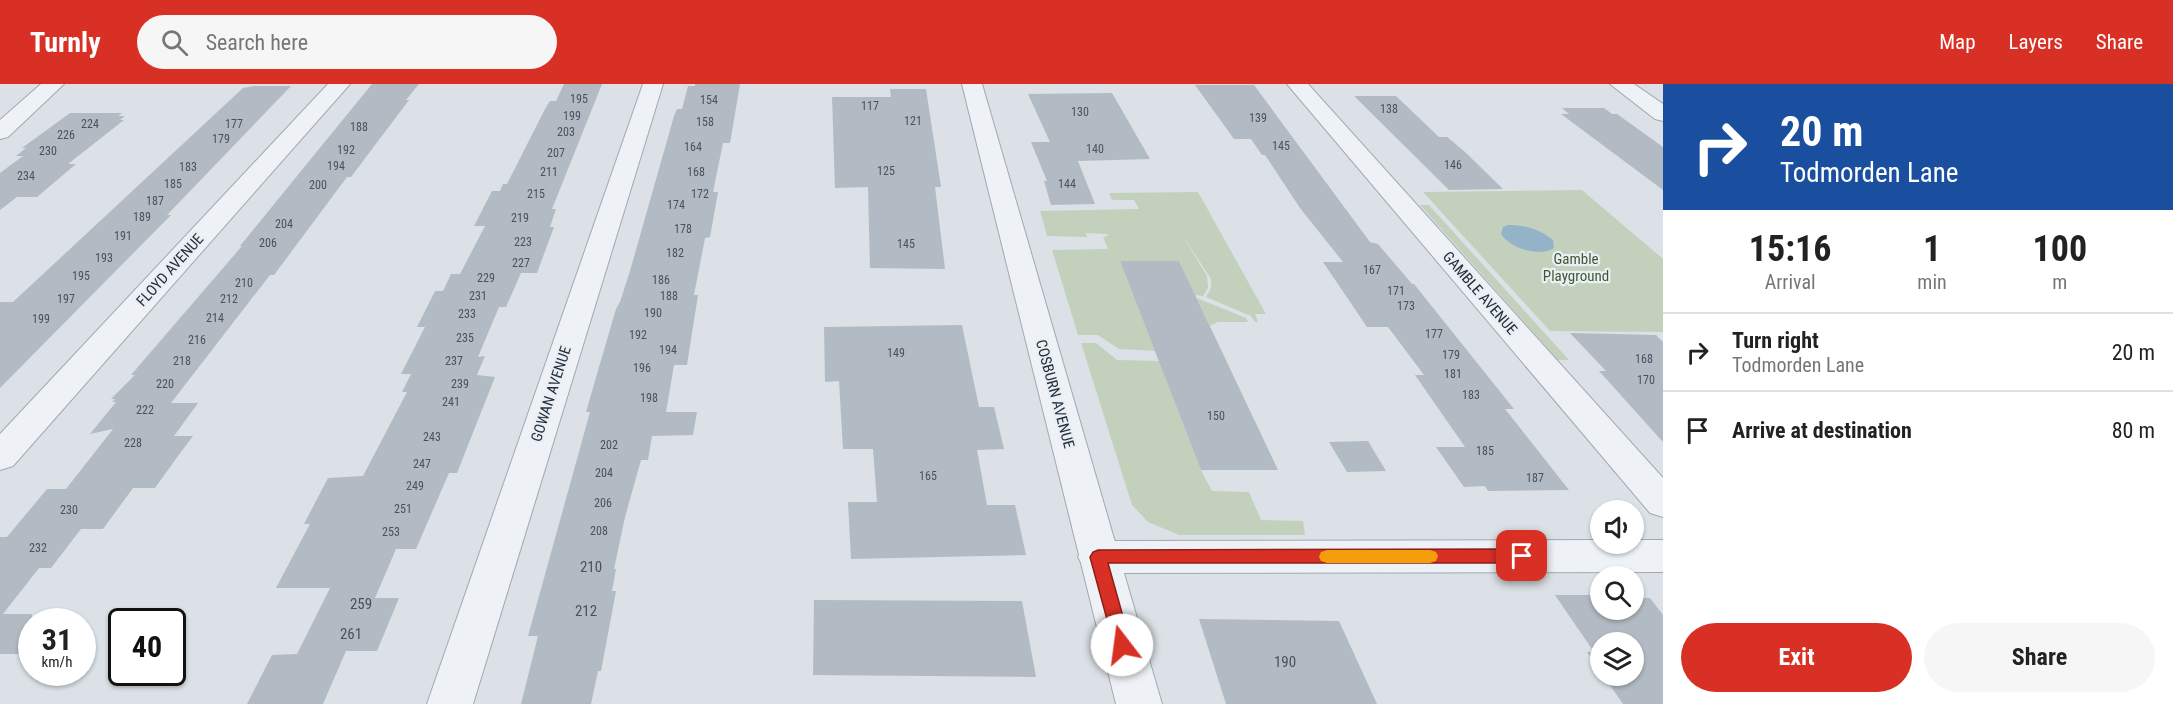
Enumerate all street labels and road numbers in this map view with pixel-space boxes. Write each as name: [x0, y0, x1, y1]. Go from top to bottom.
street label: FLOYD AVENUE: [133, 230, 207, 310]
street label: GAMBLE AVENUE: [1439, 248, 1521, 338]
street label: COSBURN AVENUE: [1032, 338, 1078, 450]
street label: GOWAN AVENUE: [527, 344, 575, 444]

